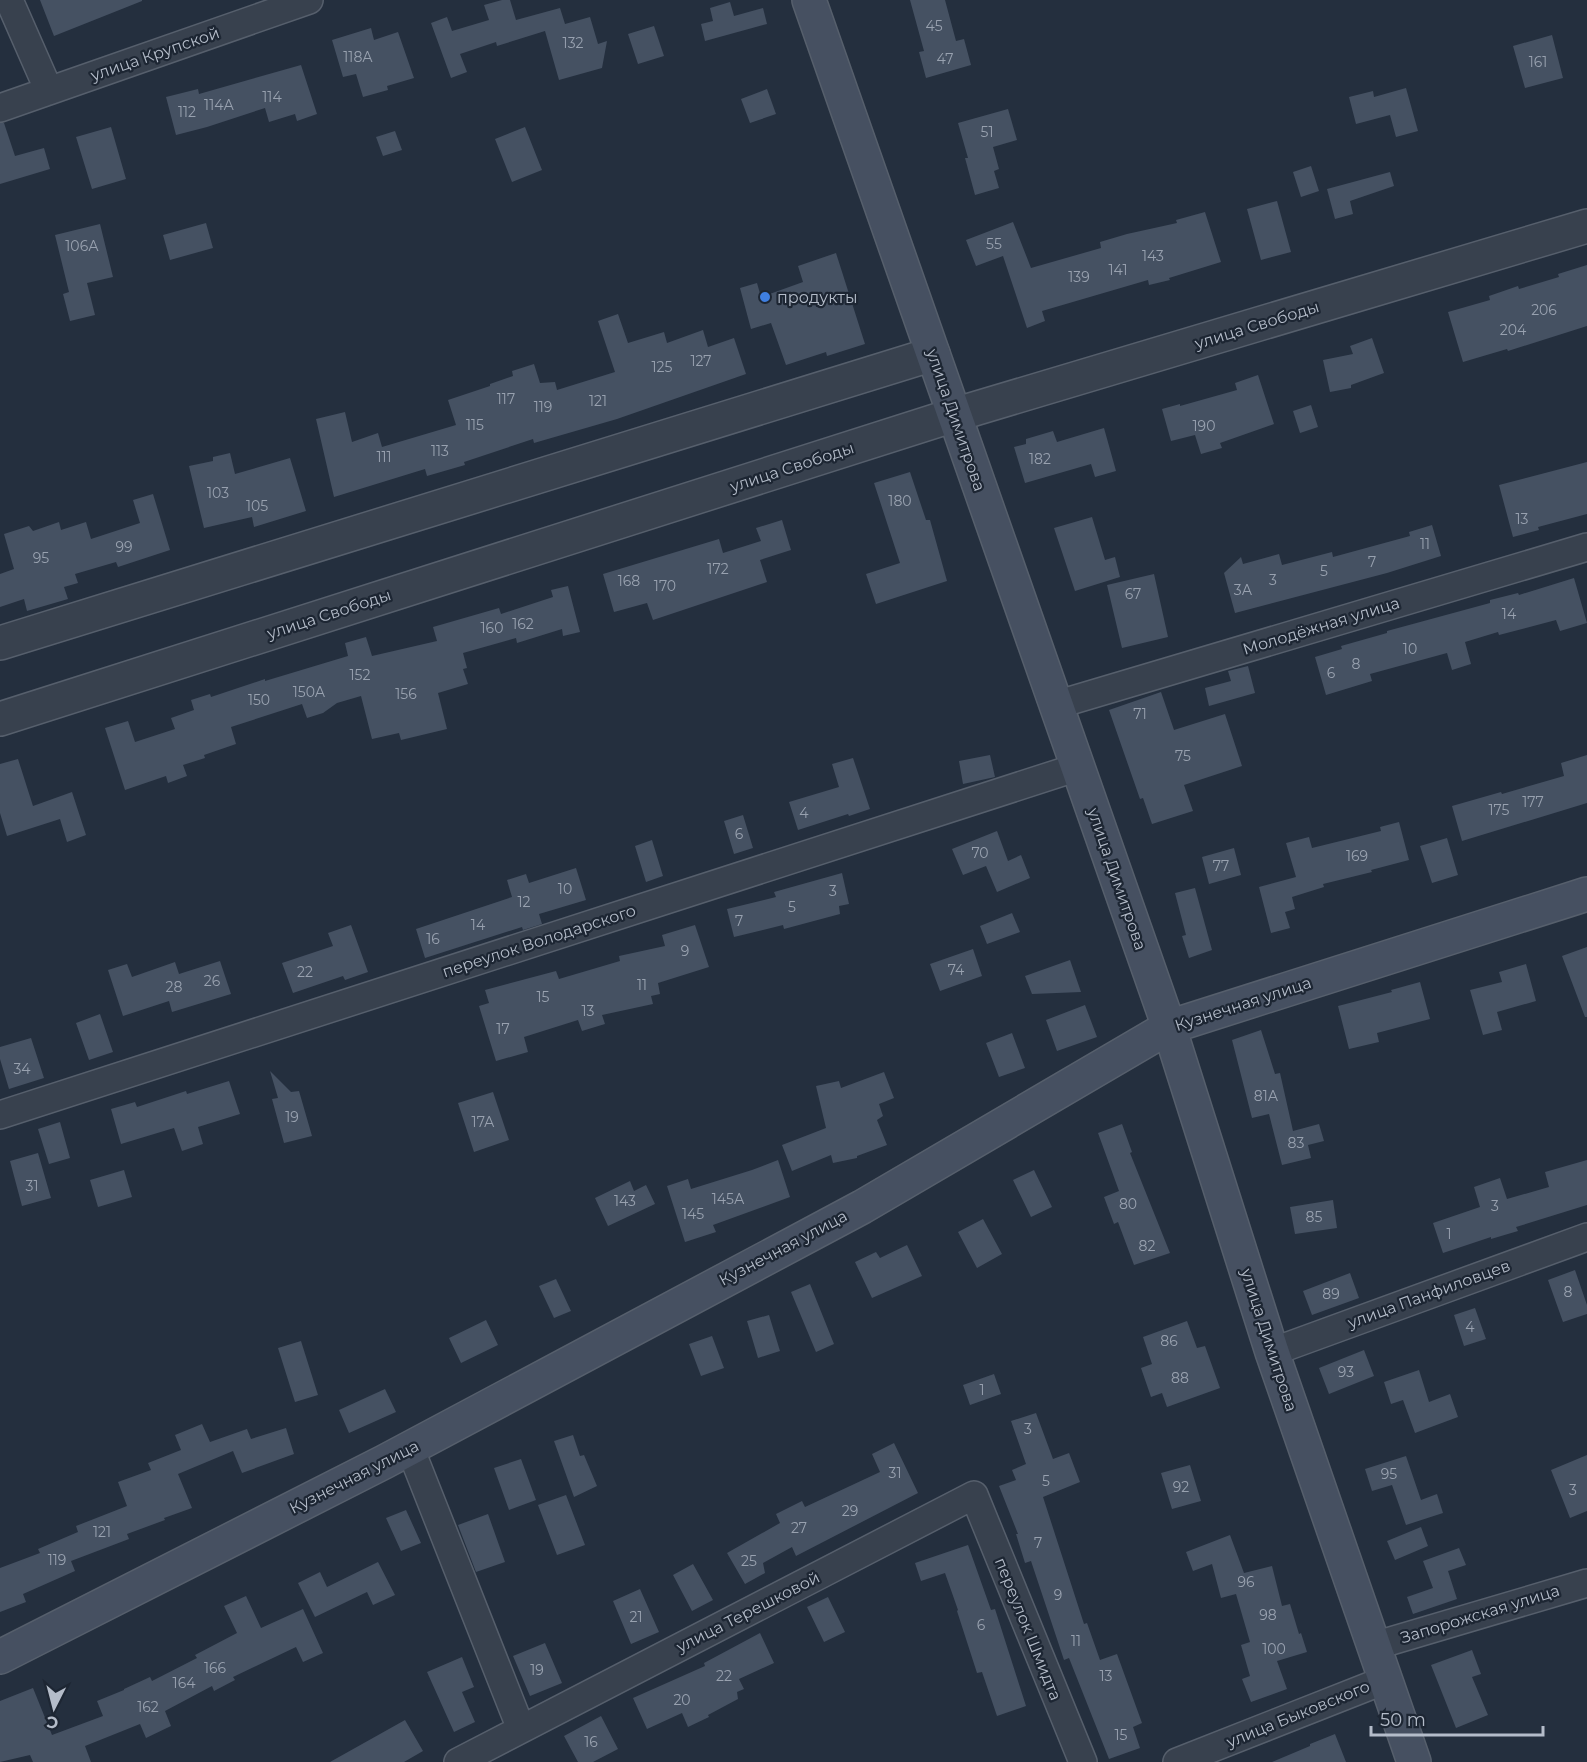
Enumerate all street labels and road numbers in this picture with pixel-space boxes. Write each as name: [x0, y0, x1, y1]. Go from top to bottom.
street label: улица Крупской: [87, 23, 222, 85]
street label: улица Свободы: [1192, 297, 1322, 353]
street label: улица Димитрова: [922, 345, 989, 494]
street label: улица Свободы: [727, 438, 856, 496]
street label: улица Свободы: [264, 585, 393, 643]
street label: Молодёжная улица: [1240, 593, 1402, 659]
street label: улица Димитрова: [1083, 804, 1150, 953]
street label: переулок Володарского: [440, 901, 638, 981]
street label: Кузнечная улица: [1172, 973, 1314, 1035]
street label: Кузнечная улица: [716, 1206, 850, 1290]
street label: улица Панфиловцев: [1344, 1256, 1513, 1333]
street label: улица Димитрова: [1237, 1265, 1301, 1414]
street label: Кузнечная улица: [286, 1436, 422, 1518]
street label: переулок Шмидта: [991, 1555, 1065, 1703]
street label: улица Терешковой: [672, 1568, 823, 1657]
street label: Запорожская улица: [1398, 1581, 1562, 1647]
street label: улица Быковского: [1223, 1677, 1372, 1752]

